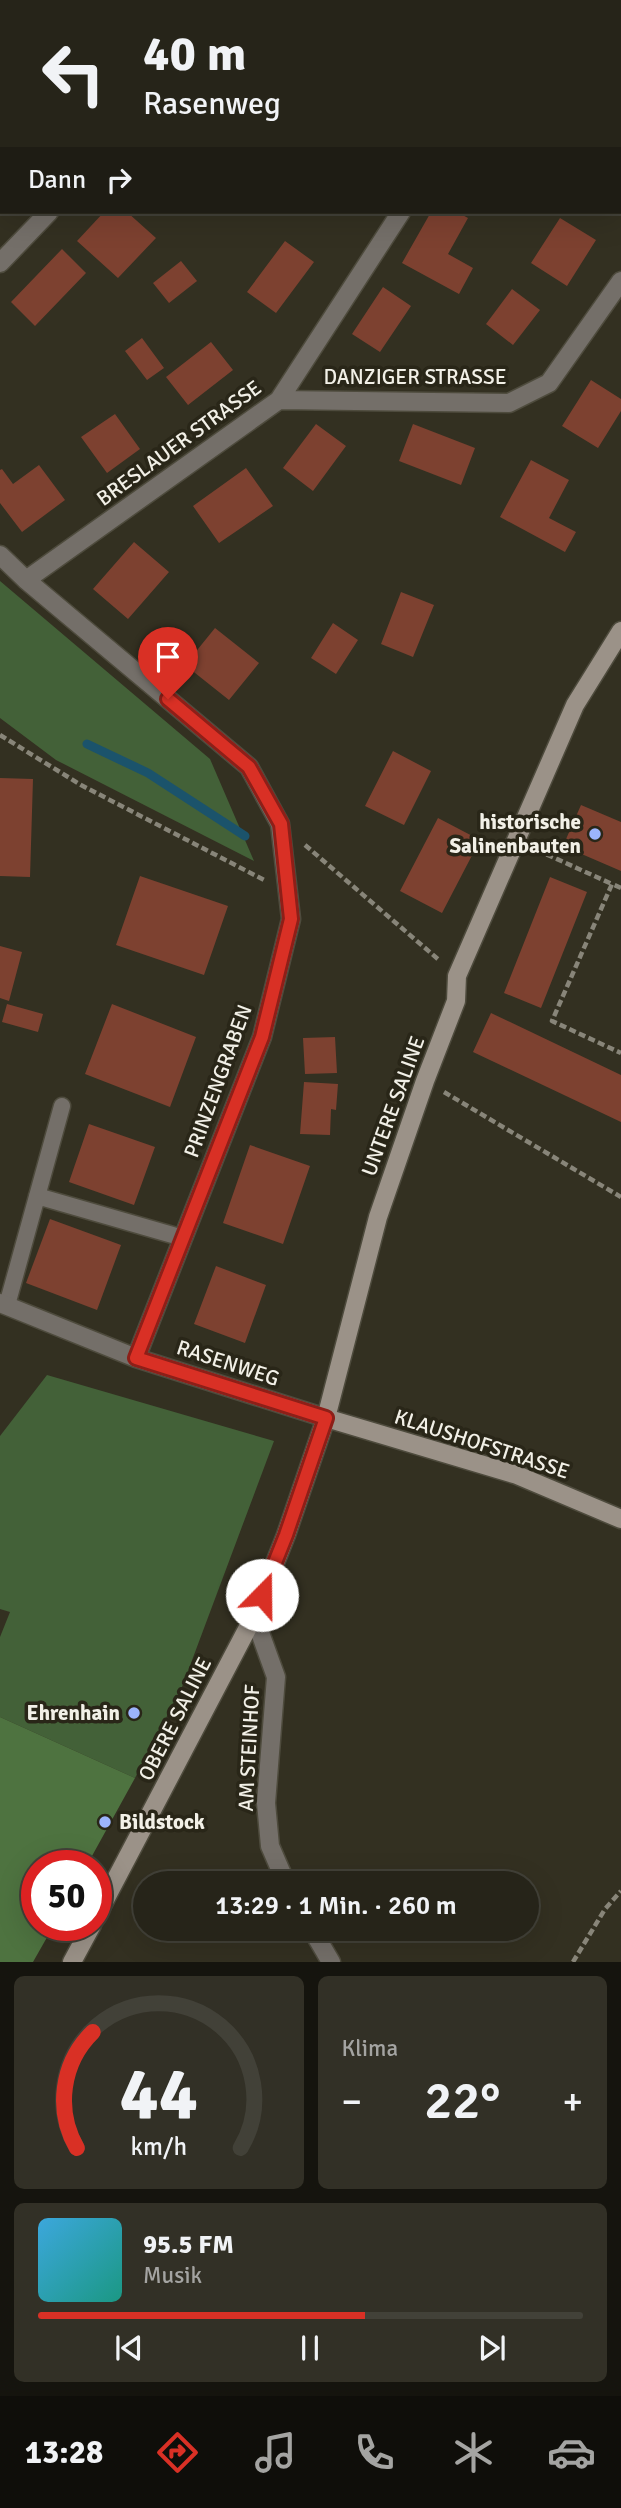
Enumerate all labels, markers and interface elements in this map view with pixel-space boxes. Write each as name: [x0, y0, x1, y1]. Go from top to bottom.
text: 40 m: [143, 24, 246, 84]
icon: left: [28, 28, 119, 119]
text: Rasenweg: [143, 84, 281, 123]
icon: right: [100, 161, 138, 199]
text: Dann: [28, 164, 86, 196]
street label: DANZIGER STRASSE: [323, 364, 507, 390]
street label: BRESLAUER STRASSE: [92, 374, 266, 512]
pin: [138, 627, 198, 699]
icon: arrive: [149, 638, 187, 676]
place label: historische Salinenbauten: [449, 809, 581, 859]
marker: historische Salinenbauten: [587, 826, 603, 842]
street label: PRINZENGRABEN: [178, 1001, 258, 1161]
street label: UNTERE SALINE: [356, 1032, 430, 1180]
street label: RASENWEG: [173, 1334, 283, 1392]
street label: KLAUSHOFSTRASSE: [391, 1403, 573, 1485]
position arrow: [225, 1558, 299, 1632]
street label: OBERE SALINE: [133, 1653, 217, 1785]
street label: AM STEINHOF: [233, 1684, 265, 1812]
place label: Ehrenhain: [27, 1700, 120, 1726]
marker: Ehrenhain: [126, 1705, 142, 1721]
place label: Bildstock: [119, 1809, 205, 1835]
marker: Bildstock: [97, 1814, 113, 1830]
speed limit sign: 50: [21, 1850, 112, 1941]
text: 13:29 · 1 Min. · 260 m: [215, 1890, 457, 1922]
text: Klima: [342, 2034, 398, 2063]
text: 44: [119, 2051, 198, 2140]
text: 22°: [424, 2069, 500, 2133]
text: −: [342, 2078, 362, 2125]
text: +: [562, 2078, 583, 2125]
text: km/h: [130, 2131, 187, 2162]
text: 95.5 FM: [143, 2229, 234, 2261]
text: Musik: [143, 2261, 202, 2290]
icon: previous: [110, 2329, 148, 2367]
icon: pause: [291, 2329, 329, 2367]
icon: next: [473, 2329, 511, 2367]
icon: directions: [153, 2428, 202, 2477]
icon: music: [251, 2428, 300, 2477]
icon: phone: [350, 2428, 399, 2477]
icon: climate: [449, 2428, 498, 2477]
icon: car: [547, 2428, 596, 2477]
text: 13:28: [25, 2433, 103, 2472]

